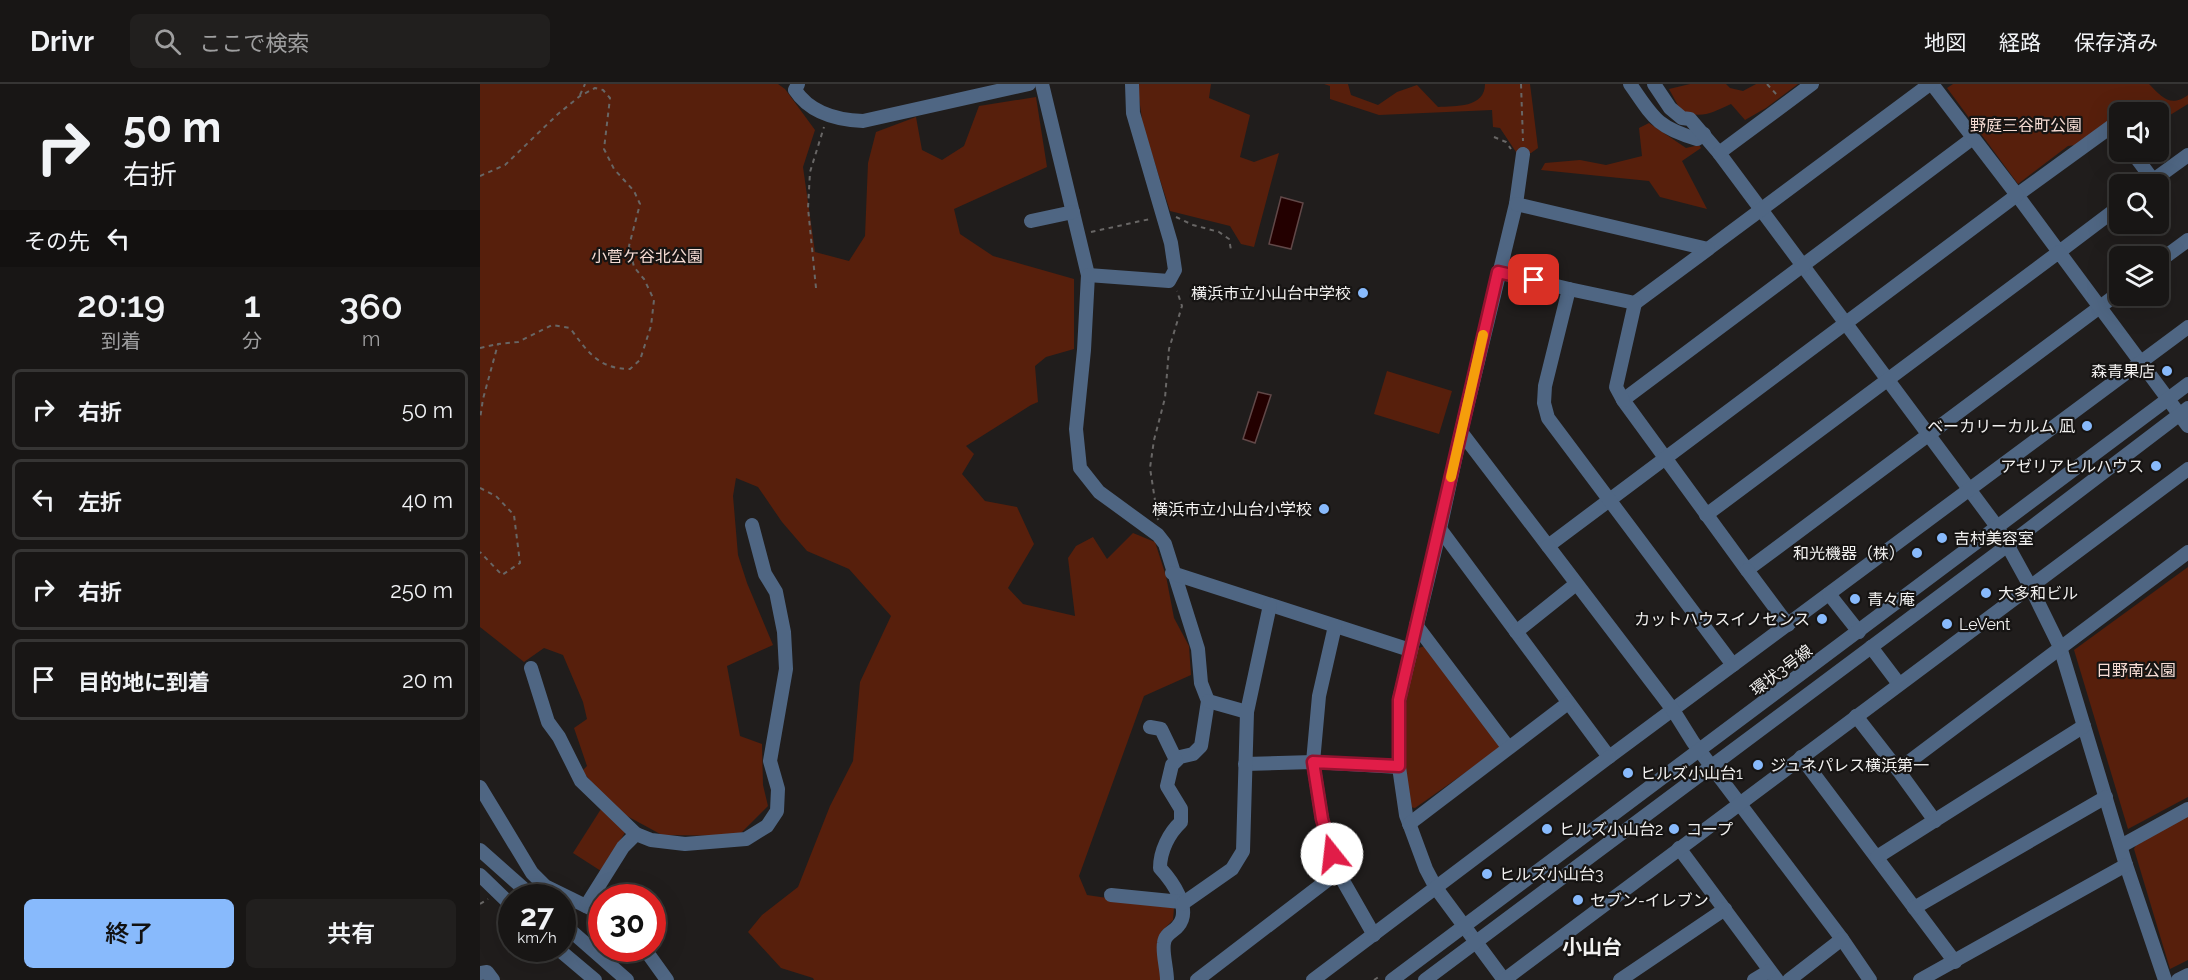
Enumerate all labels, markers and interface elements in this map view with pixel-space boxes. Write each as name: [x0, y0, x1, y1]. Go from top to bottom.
search box: [130, 14, 550, 68]
text: Drivr: [30, 25, 94, 58]
icon: search: [151, 25, 184, 58]
text: ここで検索: [199, 30, 309, 56]
text: 地図: [1924, 30, 1966, 55]
text: 経路: [1999, 30, 2041, 55]
text: 保存済み: [2074, 30, 2158, 55]
map controls: [2109, 102, 2169, 306]
button: sound: [2109, 102, 2169, 162]
text: 50 m: [123, 103, 221, 152]
icon: right: [24, 108, 102, 186]
park label: 野庭三谷町公園: [1970, 116, 2082, 135]
text: 右折: [123, 159, 177, 190]
button: search: [2109, 174, 2169, 234]
icon: left: [102, 222, 135, 255]
text: その先: [24, 228, 90, 254]
button: layers: [2109, 246, 2169, 306]
park label: 小菅ケ谷北公園: [591, 247, 703, 266]
pin: [1508, 254, 1559, 305]
icon: arrive: [1517, 263, 1550, 296]
text: 20:19: [77, 283, 165, 325]
text: 1: [244, 283, 261, 325]
place label: 横浜市立小山台中学校: [1191, 284, 1351, 303]
text: 360: [339, 285, 403, 327]
marker: 横浜市立小山台中学校: [1356, 286, 1370, 300]
text: m: [362, 327, 380, 351]
text: 到着: [101, 329, 141, 353]
text: 分: [242, 329, 262, 353]
place label: 森青果店: [2091, 362, 2155, 381]
marker: 森青果店: [2160, 364, 2174, 378]
icon: right: [27, 393, 60, 426]
text: 50 m: [402, 397, 453, 423]
text: 右折: [78, 399, 122, 425]
place label: ベーカリーカルム 凪: [1927, 417, 2075, 436]
marker: ベーカリーカルム 凪: [2080, 419, 2094, 433]
place label: アゼリアヒルハウス: [2000, 457, 2144, 476]
marker: アゼリアヒルハウス: [2149, 459, 2163, 473]
icon: left: [27, 483, 60, 516]
text: 40 m: [402, 487, 453, 513]
text: 左折: [78, 489, 122, 515]
place label: 横浜市立小山台小学校: [1152, 500, 1312, 519]
marker: 横浜市立小山台小学校: [1317, 502, 1331, 516]
place label: 吉村美容室: [1954, 529, 2034, 548]
marker: 吉村美容室: [1935, 531, 1949, 545]
place label: 和光機器（株）: [1793, 544, 1905, 563]
marker: 和光機器（株）: [1910, 546, 1924, 560]
icon: right: [27, 573, 60, 606]
text: 250 m: [390, 577, 453, 603]
text: 右折: [78, 579, 122, 605]
place label: 大多和ビル: [1998, 584, 2078, 603]
marker: 大多和ビル: [1979, 586, 1993, 600]
place label: 青々庵: [1867, 590, 1915, 609]
marker: 青々庵: [1848, 592, 1862, 606]
place label: カットハウスイノセンス: [1634, 610, 1810, 629]
marker: カットハウスイノセンス: [1815, 612, 1829, 626]
place label: LeVent: [1959, 615, 2011, 634]
marker: LeVent: [1940, 617, 1954, 631]
street label: 環状3号線: [1747, 641, 1816, 700]
park label: 日野南公園: [2096, 661, 2176, 680]
icon: arrive: [27, 663, 60, 696]
text: 20 m: [402, 667, 453, 693]
text: 目的地に到着: [78, 669, 210, 695]
place label: ジュネパレス横浜第一: [1770, 756, 1929, 775]
marker: ジュネパレス横浜第一: [1751, 758, 1765, 772]
place label: ヒルズ小山台1: [1640, 764, 1743, 783]
marker: ヒルズ小山台1: [1621, 766, 1635, 780]
place label: ヒルズ小山台2: [1559, 820, 1663, 839]
place label: コープ: [1686, 820, 1733, 839]
position arrow: [1300, 822, 1364, 886]
marker: ヒルズ小山台2: [1540, 822, 1554, 836]
marker: コープ: [1667, 822, 1681, 836]
place label: ヒルズ小山台3: [1499, 865, 1604, 884]
marker: ヒルズ小山台3: [1480, 867, 1494, 881]
speed limit sign: 30: [588, 884, 666, 962]
place label: セブン-イレブン: [1590, 891, 1709, 910]
marker: セブン-イレブン: [1571, 893, 1585, 907]
text: 27: [520, 898, 554, 933]
button: 終了: [24, 899, 234, 968]
button: 共有: [246, 899, 456, 968]
text: km/h: [517, 929, 557, 947]
district label: 小山台: [1562, 935, 1622, 959]

